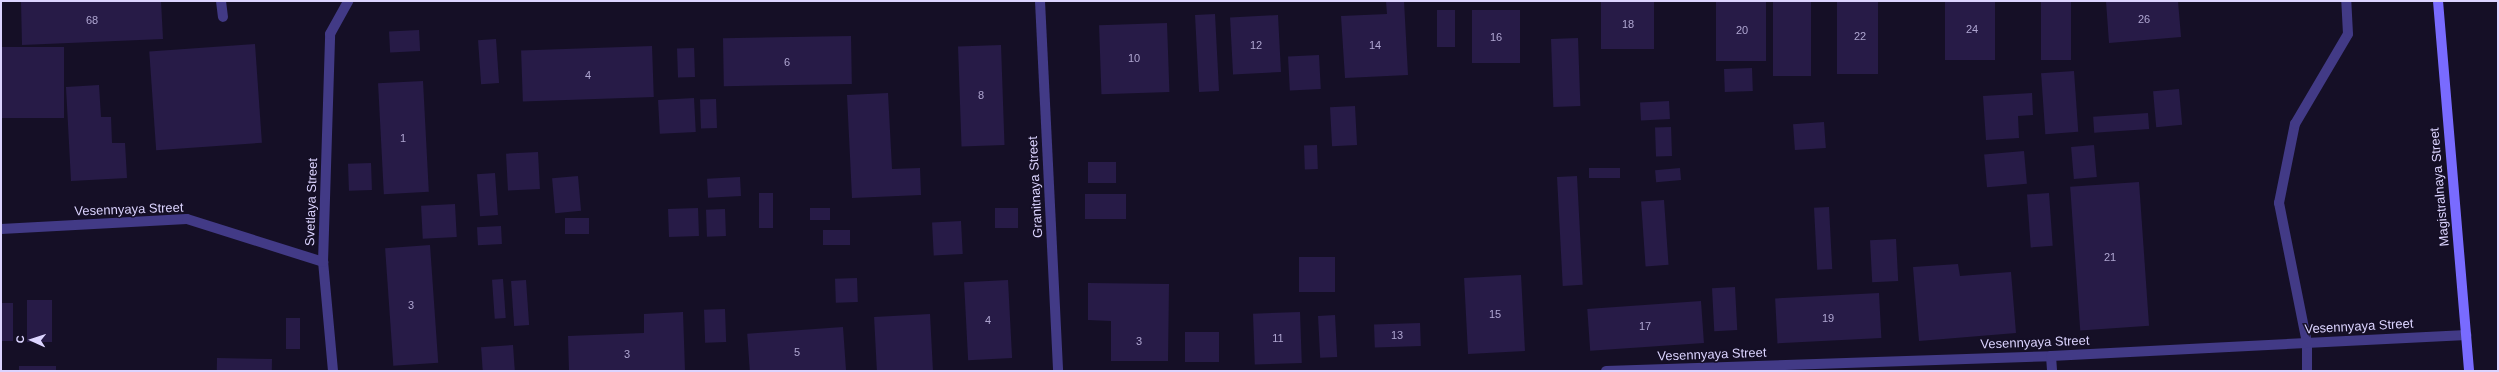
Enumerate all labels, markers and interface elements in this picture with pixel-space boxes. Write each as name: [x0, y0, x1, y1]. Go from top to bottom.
house number: 26: [2138, 12, 2150, 26]
house number: 68: [86, 13, 98, 27]
house number: 18: [1622, 17, 1634, 31]
house number: 24: [1966, 22, 1978, 36]
house number: 20: [1736, 23, 1748, 37]
house number: 22: [1854, 29, 1866, 43]
house number: 16: [1490, 30, 1502, 44]
house number: 12: [1250, 38, 1262, 52]
house number: 14: [1369, 38, 1381, 52]
house number: 10: [1128, 51, 1140, 65]
house number: 6: [784, 55, 790, 69]
house number: 4: [585, 68, 591, 82]
house number: 8: [978, 88, 984, 102]
street label: Magistralnaya Street: [2427, 127, 2453, 247]
house number: 1: [400, 131, 406, 145]
street label: Granitnaya Street: [1026, 136, 1046, 238]
street label: Svetlaya Street: [303, 158, 321, 246]
street label: Vesennyaya Street: [74, 200, 184, 220]
house number: 21: [2104, 250, 2116, 264]
house number: 3: [408, 298, 414, 312]
house number: 15: [1489, 307, 1501, 321]
house number: 19: [1822, 311, 1834, 325]
house number: 4: [985, 313, 991, 327]
street label: Vesennyaya Street: [2304, 316, 2414, 338]
house number: 17: [1639, 319, 1651, 333]
north arrow: [12, 320, 52, 360]
house number: 13: [1391, 328, 1403, 342]
house number: 11: [1272, 331, 1284, 345]
street label: Vesennyaya Street: [1980, 333, 2090, 353]
house number: 3: [1136, 334, 1142, 348]
text: С: [14, 335, 26, 344]
house number: 5: [794, 345, 800, 359]
street label: Vesennyaya Street: [1657, 345, 1767, 365]
house number: 3: [624, 347, 630, 361]

